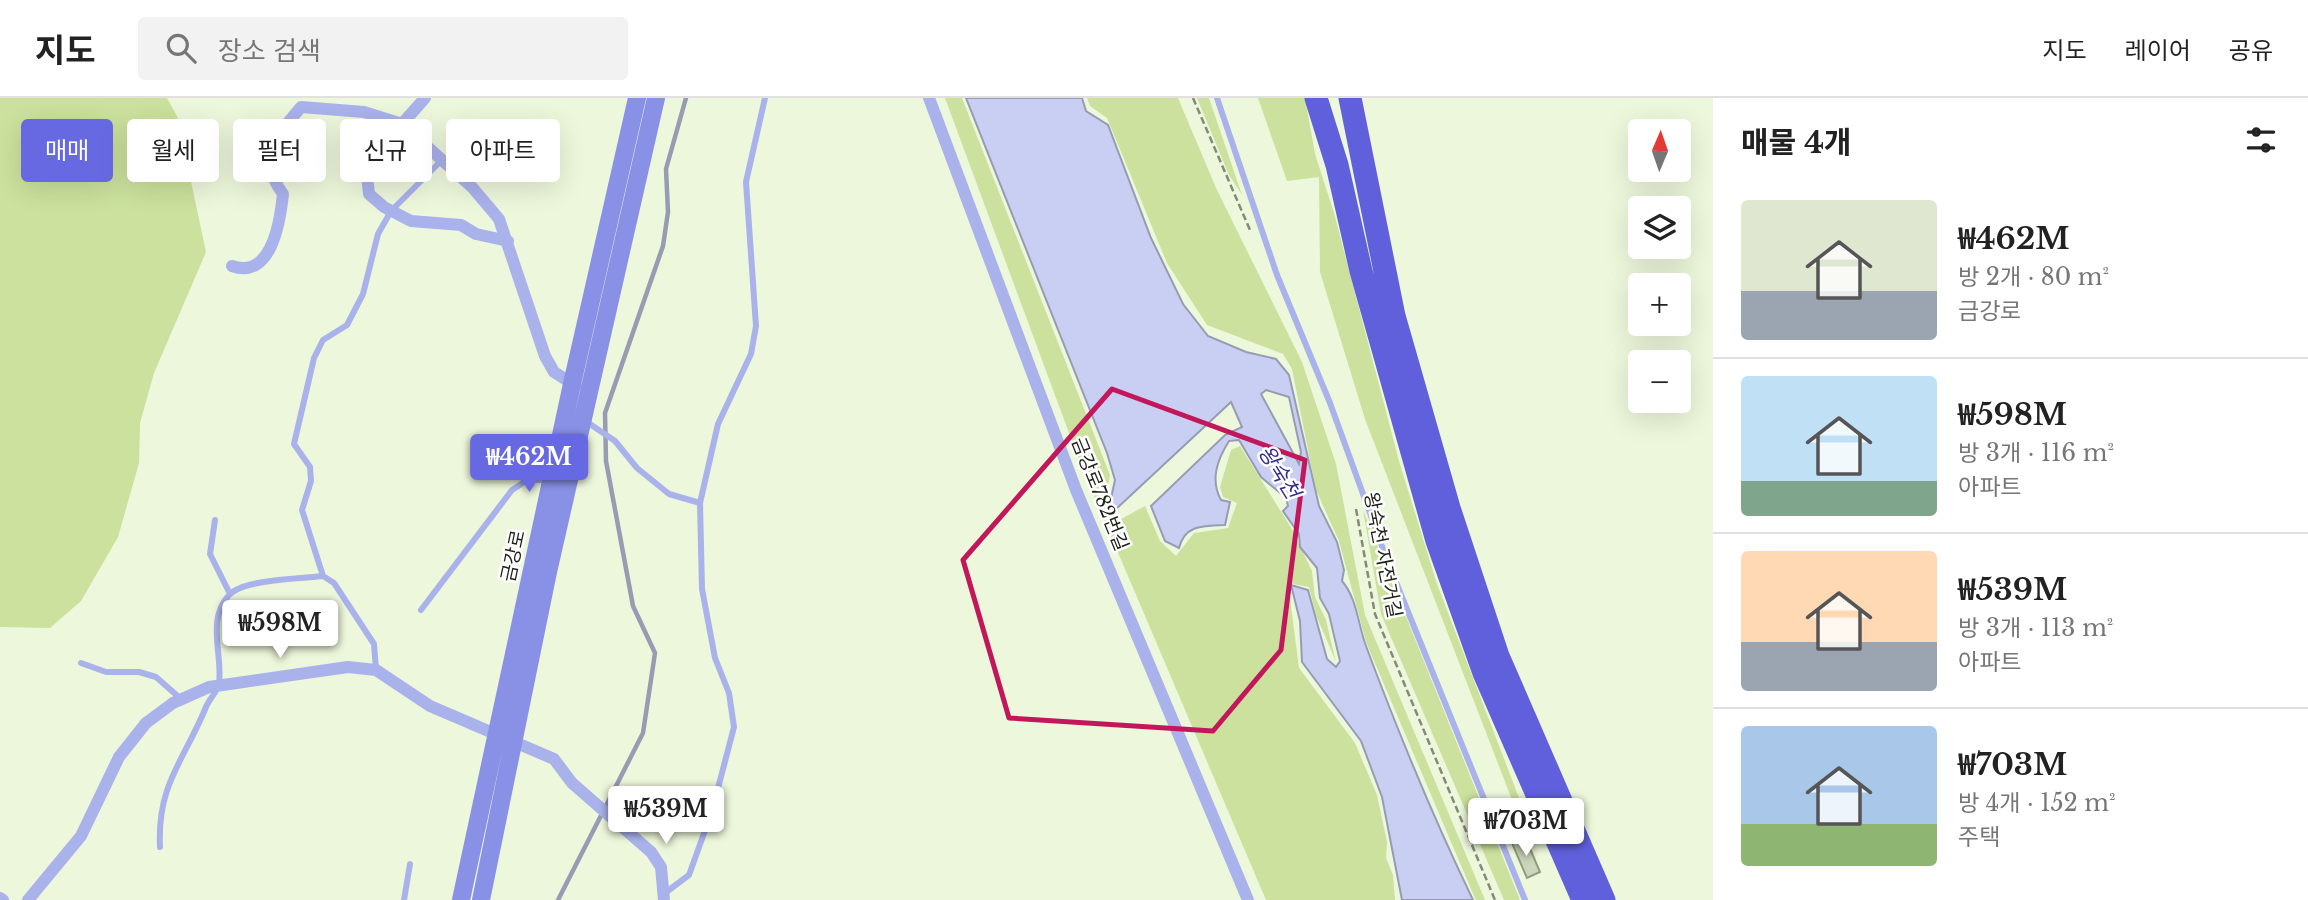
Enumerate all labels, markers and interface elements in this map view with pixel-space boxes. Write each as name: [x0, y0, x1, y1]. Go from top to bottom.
search box: [138, 17, 628, 80]
icon: search: [162, 29, 200, 67]
text: 지도: [35, 30, 96, 71]
text: 장소 검색: [218, 35, 321, 67]
text: 지도: [2042, 36, 2087, 65]
text: 레이어: [2125, 36, 2191, 65]
text: 공유: [2229, 36, 2273, 65]
chip: 매매: [21, 119, 113, 182]
chip: 월세: [127, 119, 219, 182]
chip: 필터: [233, 119, 326, 182]
chip: 신규: [340, 119, 432, 182]
chip: 아파트: [446, 119, 560, 182]
north arrow: [1628, 119, 1690, 182]
map controls: [1628, 119, 1691, 413]
icon: filters: [2242, 121, 2280, 159]
text: 매물 4개: [1741, 124, 1852, 161]
button: layers: [1628, 196, 1691, 259]
text: ₩462M: [1958, 220, 2070, 257]
icon: home: [1797, 228, 1881, 312]
text: 방 2개 · 80 m²: [1958, 263, 2109, 291]
button: +: [1628, 273, 1691, 336]
text: 금강로: [1958, 297, 2021, 325]
button: −: [1628, 350, 1691, 413]
text: ₩598M: [1958, 396, 2067, 433]
icon: home: [1797, 404, 1881, 488]
pin: ₩462M: [480, 434, 578, 494]
street label: 금강로782번길: [1067, 434, 1133, 554]
text: 방 3개 · 116 m²: [1958, 439, 2114, 467]
water label: 왕숙천: [1253, 441, 1307, 506]
text: ₩462M: [486, 443, 572, 471]
text: 아파트: [1958, 473, 2021, 501]
street label: 왕숙천 자전거길: [1360, 490, 1406, 620]
street label: 금강로: [496, 528, 530, 584]
text: ₩539M: [1958, 571, 2067, 608]
icon: home: [1797, 579, 1881, 663]
pin: ₩598M: [231, 601, 329, 660]
text: ₩598M: [238, 609, 322, 637]
text: 방 3개 · 113 m²: [1958, 614, 2113, 642]
text: 아파트: [1958, 648, 2021, 676]
text: ₩703M: [1958, 746, 2067, 783]
icon: home: [1797, 754, 1881, 838]
pin: ₩539M: [617, 786, 715, 846]
text: 방 4개 · 152 m²: [1958, 789, 2115, 817]
text: ₩539M: [624, 795, 708, 823]
pin: ₩703M: [1477, 798, 1575, 858]
text: ₩703M: [1484, 807, 1568, 835]
text: 주택: [1958, 823, 2000, 851]

